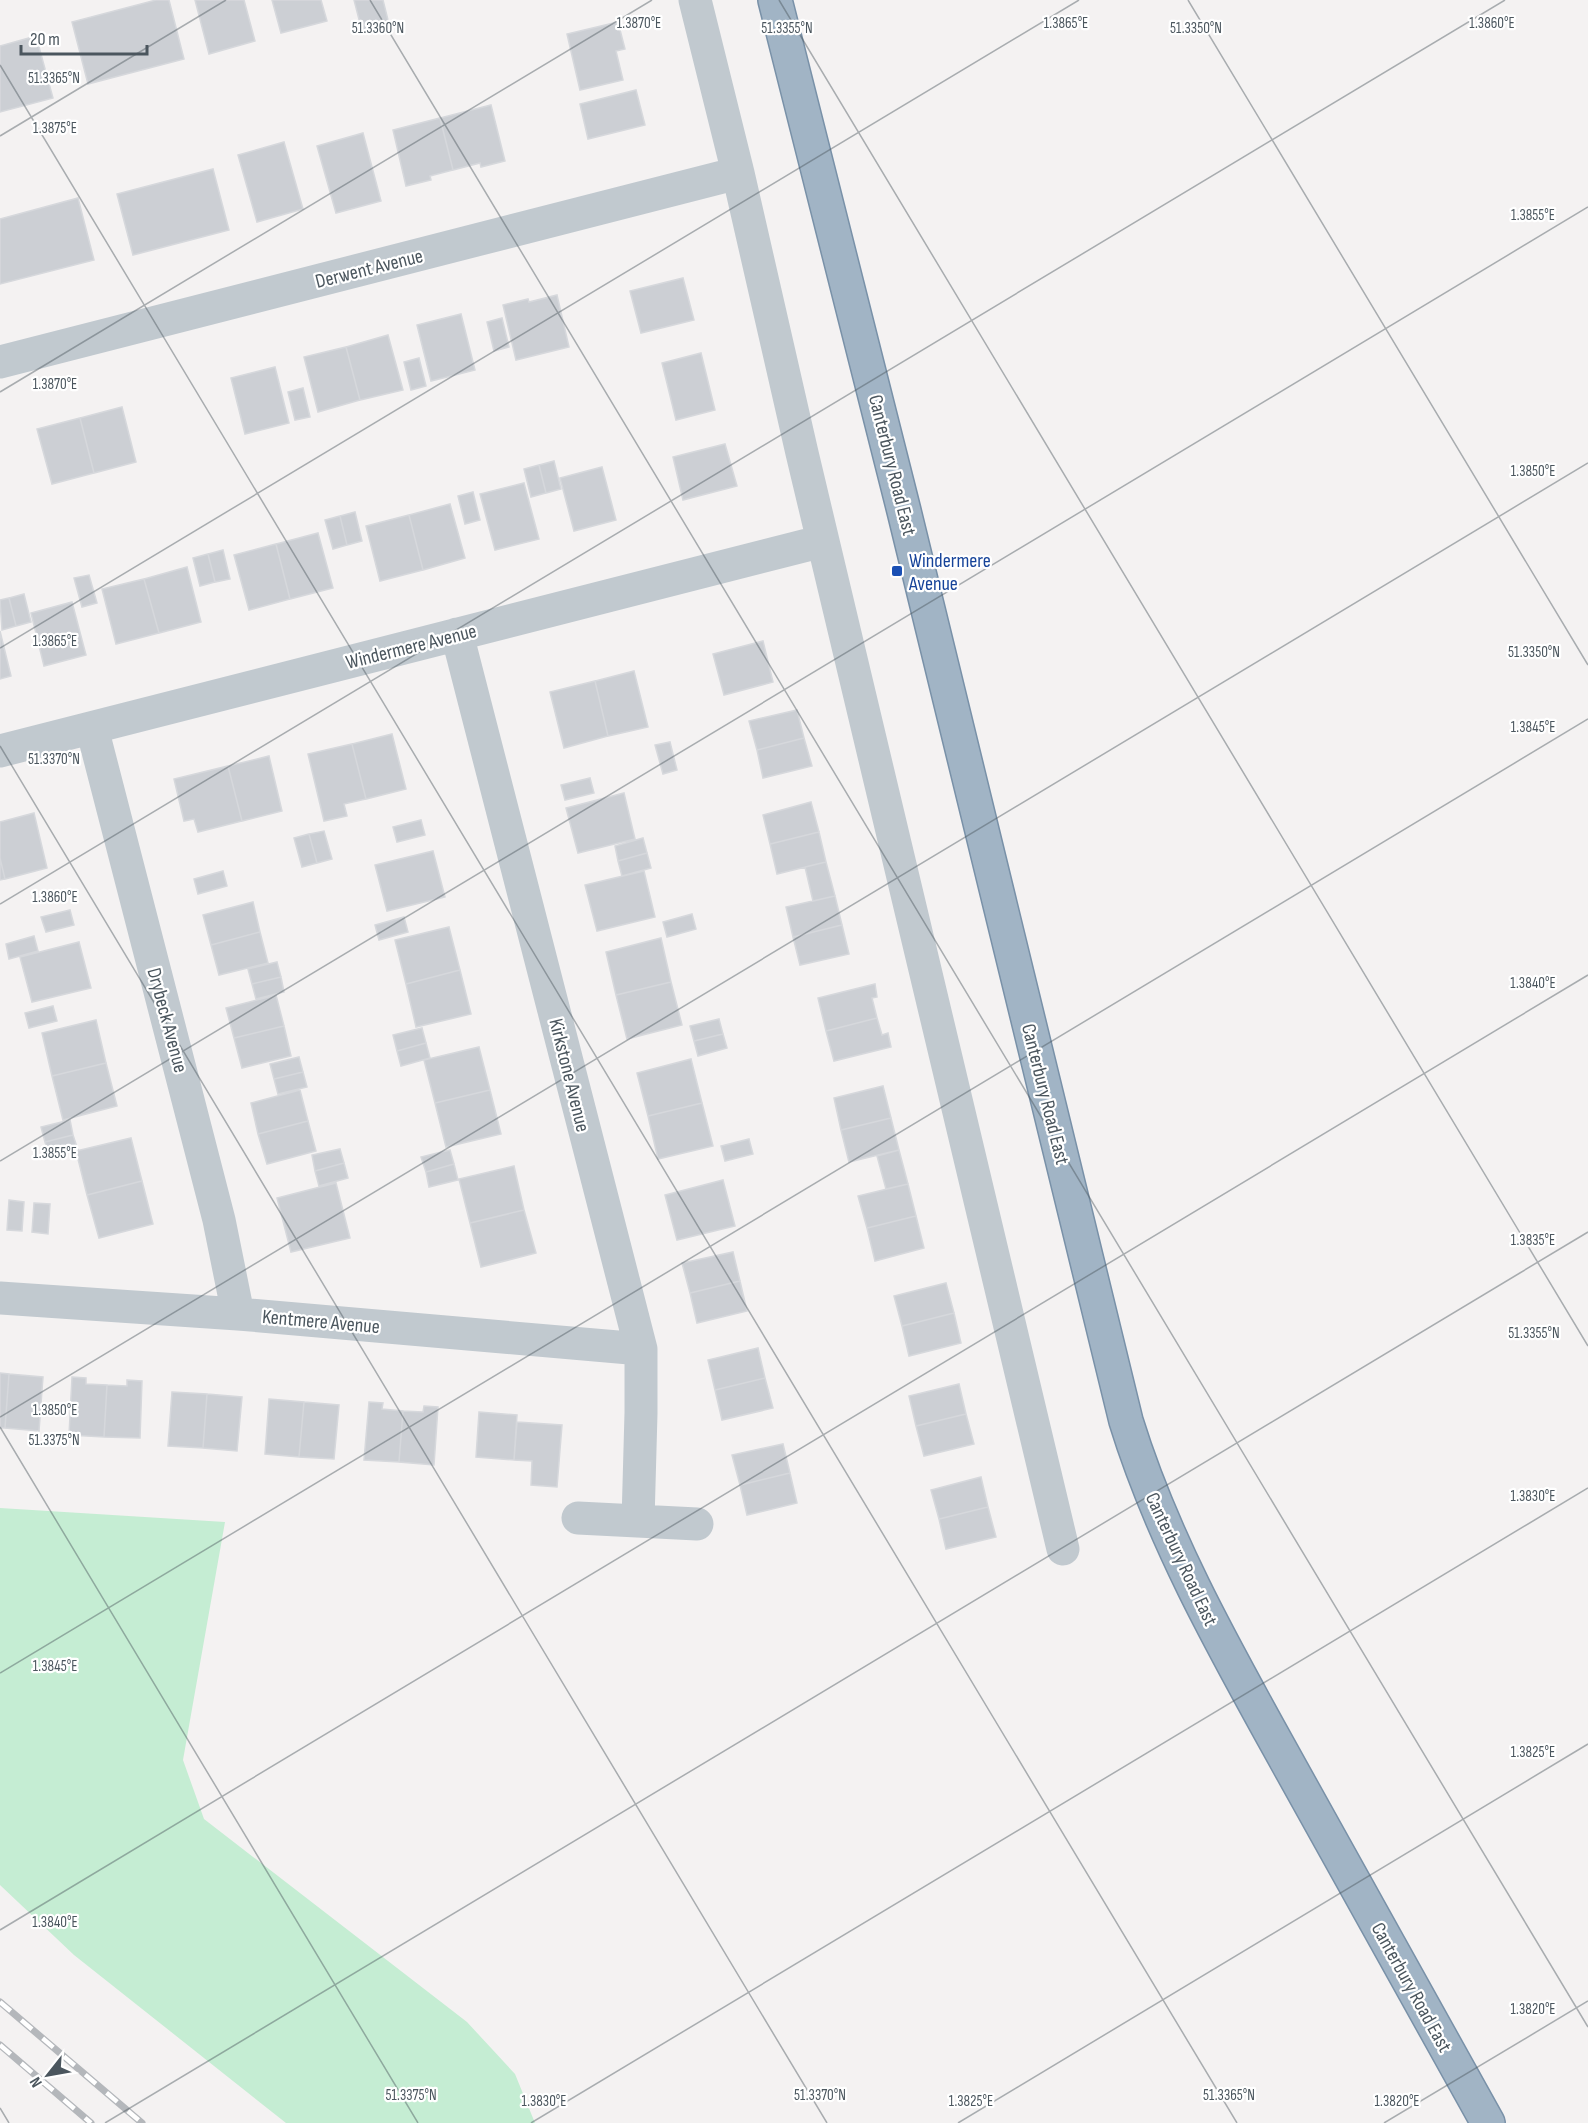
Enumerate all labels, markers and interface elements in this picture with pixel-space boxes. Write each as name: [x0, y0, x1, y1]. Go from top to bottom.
text: 1.3870°E: [617, 14, 661, 33]
text: 1.3865°E: [1044, 14, 1088, 33]
text: 1.3860°E: [1469, 14, 1515, 33]
scale bar: [21, 18, 147, 56]
text: 51.3360°N: [352, 19, 404, 38]
text: 51.3355°N: [761, 19, 813, 38]
text: 51.3350°N: [1170, 19, 1222, 38]
text: 20 m: [30, 29, 60, 50]
text: 51.3365°N: [28, 69, 80, 88]
text: 1.3875°E: [33, 119, 77, 138]
text: 1.3855°E: [1511, 206, 1555, 225]
street label: Derwent Avenue: [313, 244, 426, 294]
text: 1.3870°E: [33, 375, 77, 394]
street label: Canterbury Road East: [863, 392, 921, 538]
text: 1.3850°E: [1511, 462, 1555, 481]
place label: Windermere Avenue: [908, 549, 991, 596]
marker: Windermere Avenue: [890, 564, 904, 578]
street label: Windermere Avenue: [343, 619, 479, 675]
text: 1.3865°E: [33, 632, 77, 651]
text: 51.3350°N: [1508, 643, 1560, 662]
text: 1.3845°E: [1511, 718, 1555, 737]
text: 51.3370°N: [28, 750, 80, 769]
text: 1.3860°E: [32, 888, 78, 907]
street label: Drybeck Avenue: [142, 965, 193, 1075]
text: 1.3840°E: [1510, 974, 1556, 993]
street label: Kirkstone Avenue: [543, 1016, 595, 1134]
street label: Canterbury Road East: [1016, 1021, 1074, 1167]
text: 1.3855°E: [33, 1144, 77, 1163]
text: 1.3835°E: [1511, 1231, 1555, 1250]
street label: Kentmere Avenue: [261, 1305, 381, 1339]
text: 51.3355°N: [1508, 1324, 1560, 1343]
text: 1.3850°E: [33, 1401, 77, 1420]
text: 51.3375°N: [28, 1431, 80, 1450]
text: 1.3830°E: [1511, 1487, 1556, 1506]
street label: Canterbury Road East: [1140, 1489, 1222, 1630]
text: 1.3845°E: [33, 1657, 77, 1676]
text: 1.3825°E: [1511, 1743, 1555, 1762]
text: 1.3840°E: [32, 1913, 78, 1932]
street label: Canterbury Road East: [1366, 1919, 1457, 2056]
text: 1.3820°E: [1510, 2000, 1556, 2019]
north arrow: [18, 2045, 78, 2105]
text: N: [26, 2073, 47, 2091]
text: 51.3375°N: [385, 2086, 437, 2105]
text: 51.3370°N: [794, 2086, 846, 2105]
text: 51.3365°N: [1203, 2086, 1255, 2105]
text: 1.3830°E: [522, 2092, 567, 2111]
text: 1.3825°E: [949, 2092, 993, 2111]
text: 1.3820°E: [1374, 2092, 1420, 2111]

